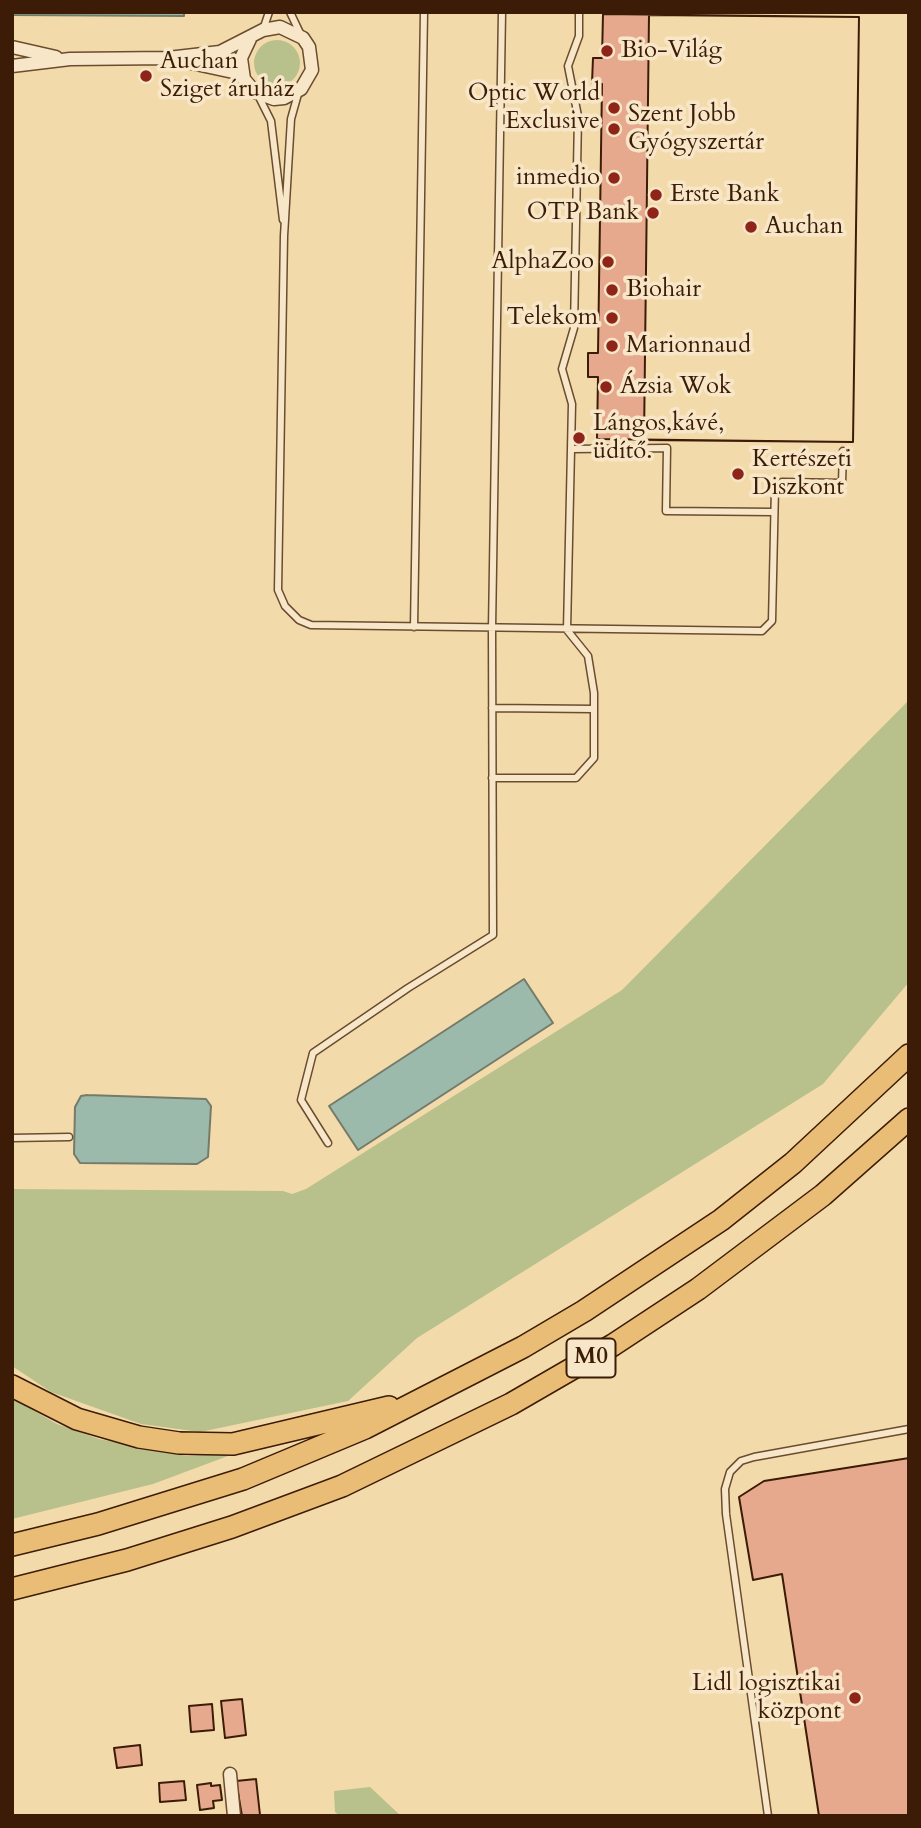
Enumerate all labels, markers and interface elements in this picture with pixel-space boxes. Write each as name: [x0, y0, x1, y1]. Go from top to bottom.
place label: Bio-Világ: [621, 37, 722, 65]
marker: Bio-Világ: [599, 43, 615, 59]
place label: Auchan Sziget áruház: [160, 48, 294, 104]
marker: Auchan Sziget áruház: [138, 68, 154, 84]
place label: Optic World Exclusive: [468, 80, 600, 136]
marker: Optic World Exclusive: [606, 100, 622, 116]
place label: Szent Jobb Gyógyszertár: [628, 101, 764, 157]
marker: Szent Jobb Gyógyszertár: [606, 121, 622, 137]
place label: inmedio: [516, 164, 600, 192]
marker: inmedio: [606, 170, 622, 186]
place label: Erste Bank: [670, 181, 780, 209]
marker: Erste Bank: [648, 187, 664, 203]
place label: OTP Bank: [527, 199, 639, 227]
marker: OTP Bank: [645, 205, 661, 221]
place label: Auchan: [765, 213, 843, 241]
marker: Auchan: [743, 219, 759, 235]
place label: AlphaZoo: [491, 248, 594, 276]
marker: AlphaZoo: [600, 254, 616, 270]
place label: Biohair: [626, 276, 701, 304]
marker: Biohair: [604, 282, 620, 298]
place label: Telekom: [506, 304, 598, 332]
marker: Telekom: [604, 310, 620, 326]
place label: Marionnaud: [626, 332, 751, 360]
marker: Marionnaud: [604, 338, 620, 354]
place label: Ázsia Wok: [620, 373, 732, 401]
marker: Ázsia Wok: [598, 379, 614, 395]
place label: Lángos,kávé, üdítő.: [593, 410, 724, 466]
marker: Lángos,kávé, üdítő.: [571, 430, 587, 446]
place label: Kertészeti Diszkont: [752, 446, 852, 502]
marker: Kertészeti Diszkont: [730, 466, 746, 482]
road number: M0: [566, 1338, 616, 1378]
place label: Lidl logisztikai központ: [692, 1670, 841, 1726]
marker: Lidl logisztikai központ: [847, 1690, 863, 1706]

